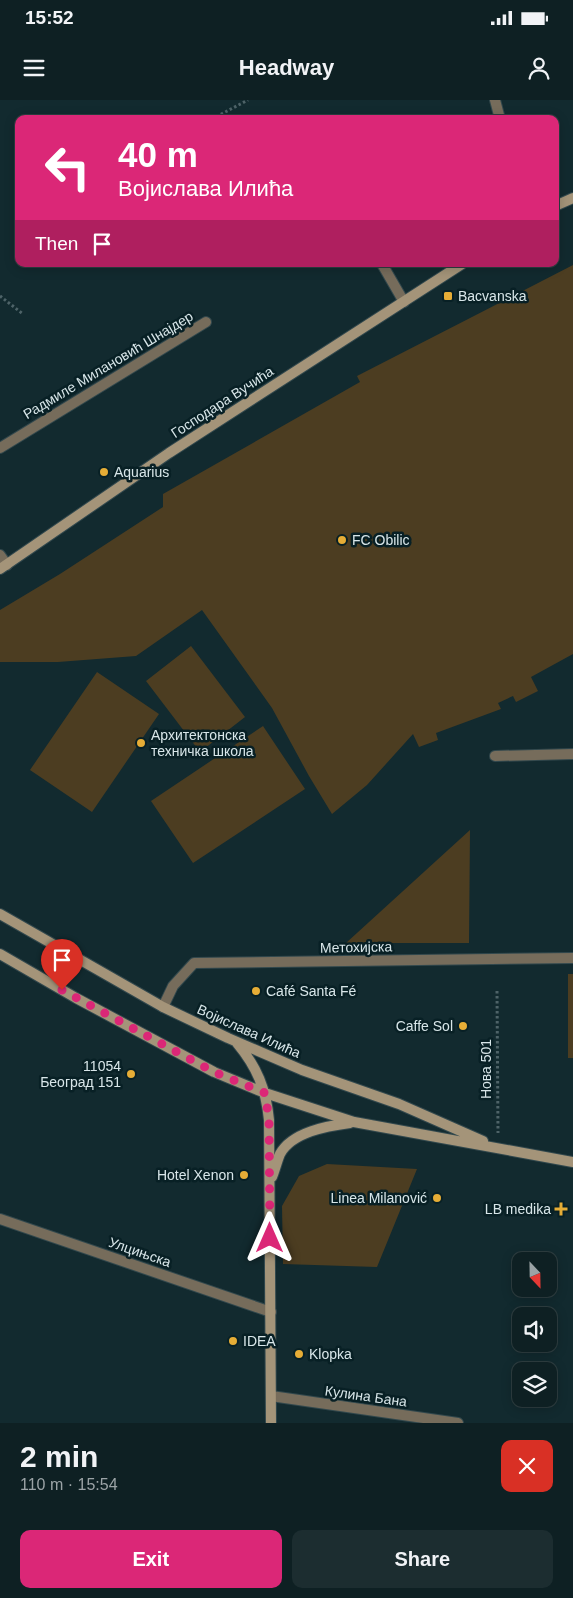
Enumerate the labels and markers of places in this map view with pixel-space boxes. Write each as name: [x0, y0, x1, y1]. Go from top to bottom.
place label: Bacvanska: [458, 288, 527, 304]
marker: Bacvanska: [442, 290, 454, 302]
place label: Aquarius: [114, 464, 169, 480]
marker: Aquarius: [98, 466, 110, 478]
place label: FC Obilic: [352, 532, 410, 548]
marker: FC Obilic: [336, 534, 348, 546]
place label: Архитектонска техничка школа: [151, 727, 254, 759]
marker: Архитектонска техничка школа: [135, 737, 147, 749]
pin: [41, 939, 83, 990]
place label: Café Santa Fé: [266, 983, 356, 999]
marker: Café Santa Fé: [250, 985, 262, 997]
place label: Caffe Sol: [396, 1018, 453, 1034]
marker: Caffe Sol: [457, 1020, 469, 1032]
place label: 11054 Београд 151: [40, 1058, 121, 1090]
marker: 11054 Београд 151: [125, 1068, 137, 1080]
place label: Hotel Xenon: [157, 1167, 234, 1183]
marker: Hotel Xenon: [238, 1169, 250, 1181]
place label: Linea Milanović: [331, 1190, 427, 1206]
marker: Linea Milanović: [431, 1192, 443, 1204]
place label: LB medika: [485, 1201, 551, 1217]
marker: LB medika: [555, 1203, 567, 1215]
place label: IDEA: [243, 1333, 276, 1349]
marker: IDEA: [227, 1335, 239, 1347]
place label: Klopka: [309, 1346, 352, 1362]
marker: Klopka: [293, 1348, 305, 1360]

